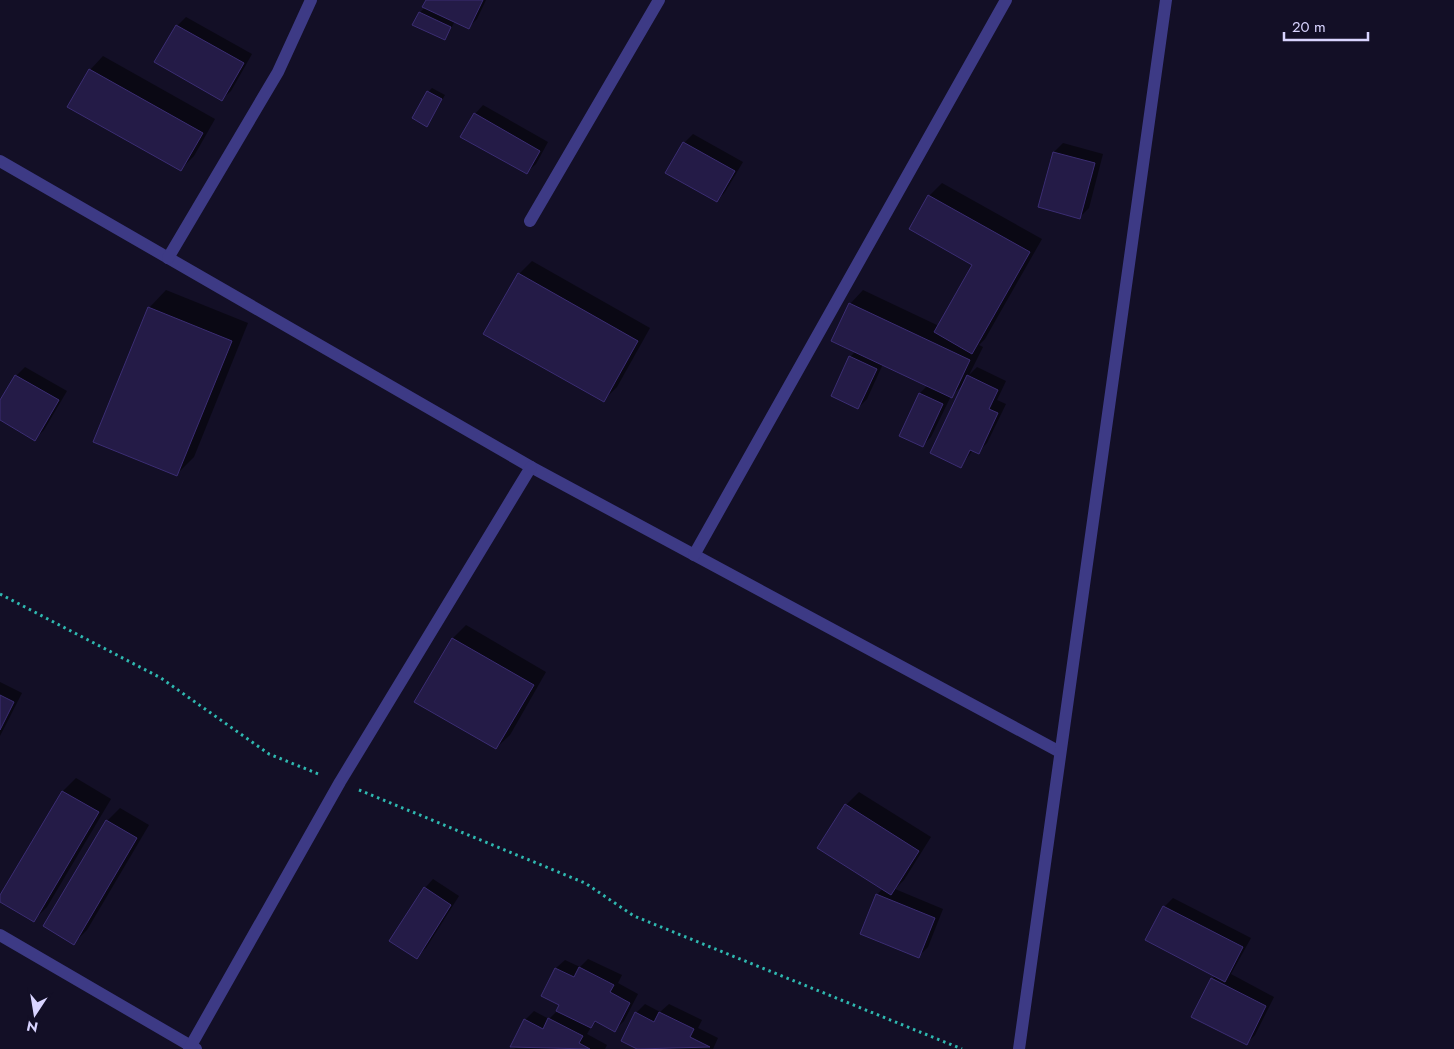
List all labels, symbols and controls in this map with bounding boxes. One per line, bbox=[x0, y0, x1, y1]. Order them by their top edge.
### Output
scale bar bbox=[1284, 10, 1368, 42]
text: 20 m bbox=[1292, 16, 1326, 38]
north arrow bbox=[10, 989, 60, 1039]
text: N bbox=[25, 1016, 40, 1038]

